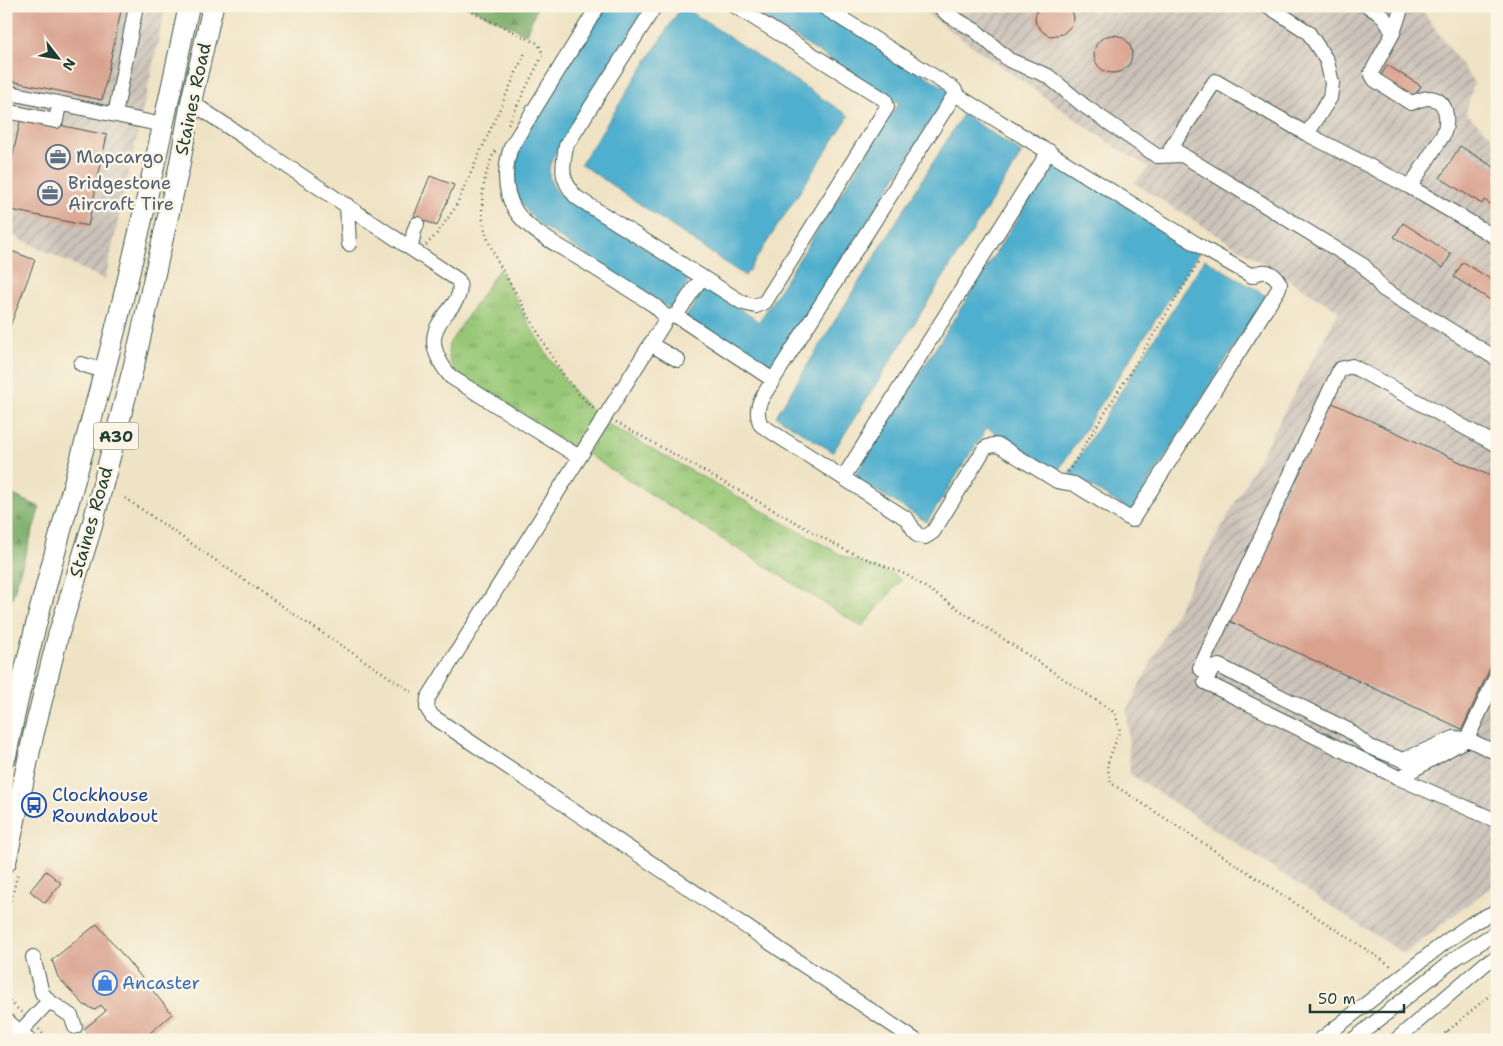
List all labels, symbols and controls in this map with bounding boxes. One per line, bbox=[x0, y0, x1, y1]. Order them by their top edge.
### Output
north arrow bbox=[32, 32, 82, 82]
street label: Staines Road bbox=[169, 41, 217, 157]
text: N bbox=[59, 55, 80, 74]
office icon: Mapcargo bbox=[45, 144, 71, 170]
place label: Mapcargo bbox=[76, 145, 164, 169]
place label: Bridgestone Aircraft Tire bbox=[68, 171, 174, 216]
office icon: Bridgestone Aircraft Tire bbox=[37, 180, 63, 206]
road number: A30 bbox=[94, 422, 138, 450]
street label: Staines Road bbox=[64, 464, 118, 580]
place label: Clockhouse Roundabout bbox=[52, 783, 159, 828]
bus stop icon: Clockhouse Roundabout bbox=[21, 792, 47, 818]
shop icon: Ancaster bbox=[92, 970, 118, 996]
place label: Ancaster bbox=[122, 971, 200, 995]
scale bar bbox=[1310, 981, 1404, 1013]
text: 50 m bbox=[1318, 989, 1356, 1009]

